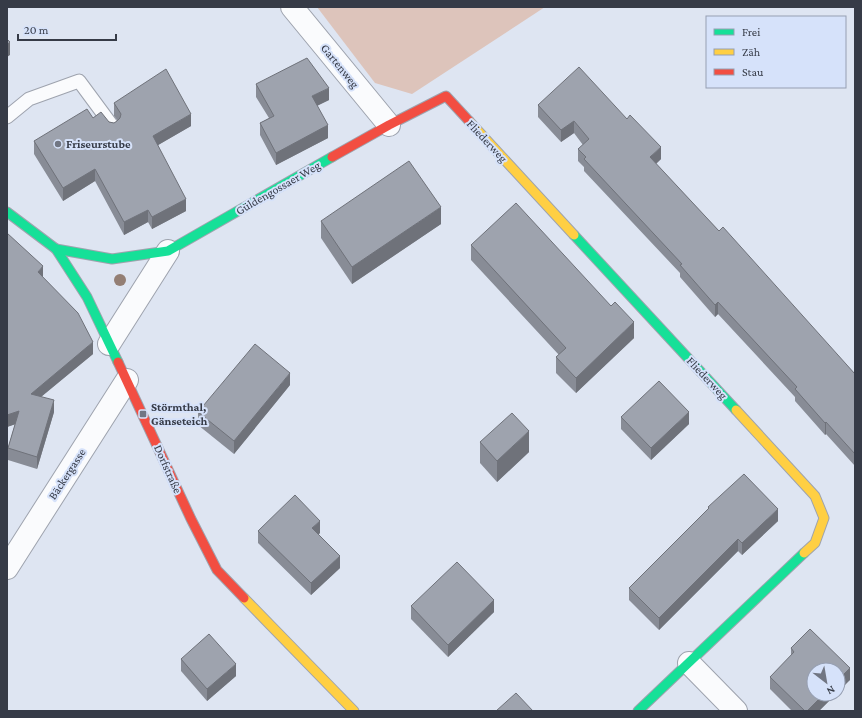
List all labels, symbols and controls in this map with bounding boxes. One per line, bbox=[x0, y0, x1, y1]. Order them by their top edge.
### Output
scale bar bbox=[18, 16, 116, 42]
legend bbox=[706, 16, 846, 88]
text: 20 m bbox=[24, 23, 49, 37]
text: Frei bbox=[742, 25, 760, 39]
street label: Gartenweg bbox=[318, 41, 362, 91]
text: Zäh bbox=[742, 45, 761, 59]
text: Stau bbox=[742, 65, 764, 79]
street label: Fliederweg bbox=[464, 117, 510, 165]
place label: Friseurstube bbox=[66, 137, 131, 151]
marker: Friseurstube bbox=[53, 139, 63, 149]
street label: Güldengossaer Weg bbox=[233, 158, 323, 218]
street label: Fliederweg bbox=[684, 354, 730, 402]
place label: Störmthal, Gänseteich bbox=[151, 400, 208, 428]
marker: Störmthal, Gänseteich bbox=[138, 409, 148, 419]
street label: Dorfstraße bbox=[151, 442, 185, 496]
street label: Bäckergasse bbox=[45, 446, 89, 502]
north arrow bbox=[806, 662, 846, 702]
text: N bbox=[824, 683, 837, 698]

